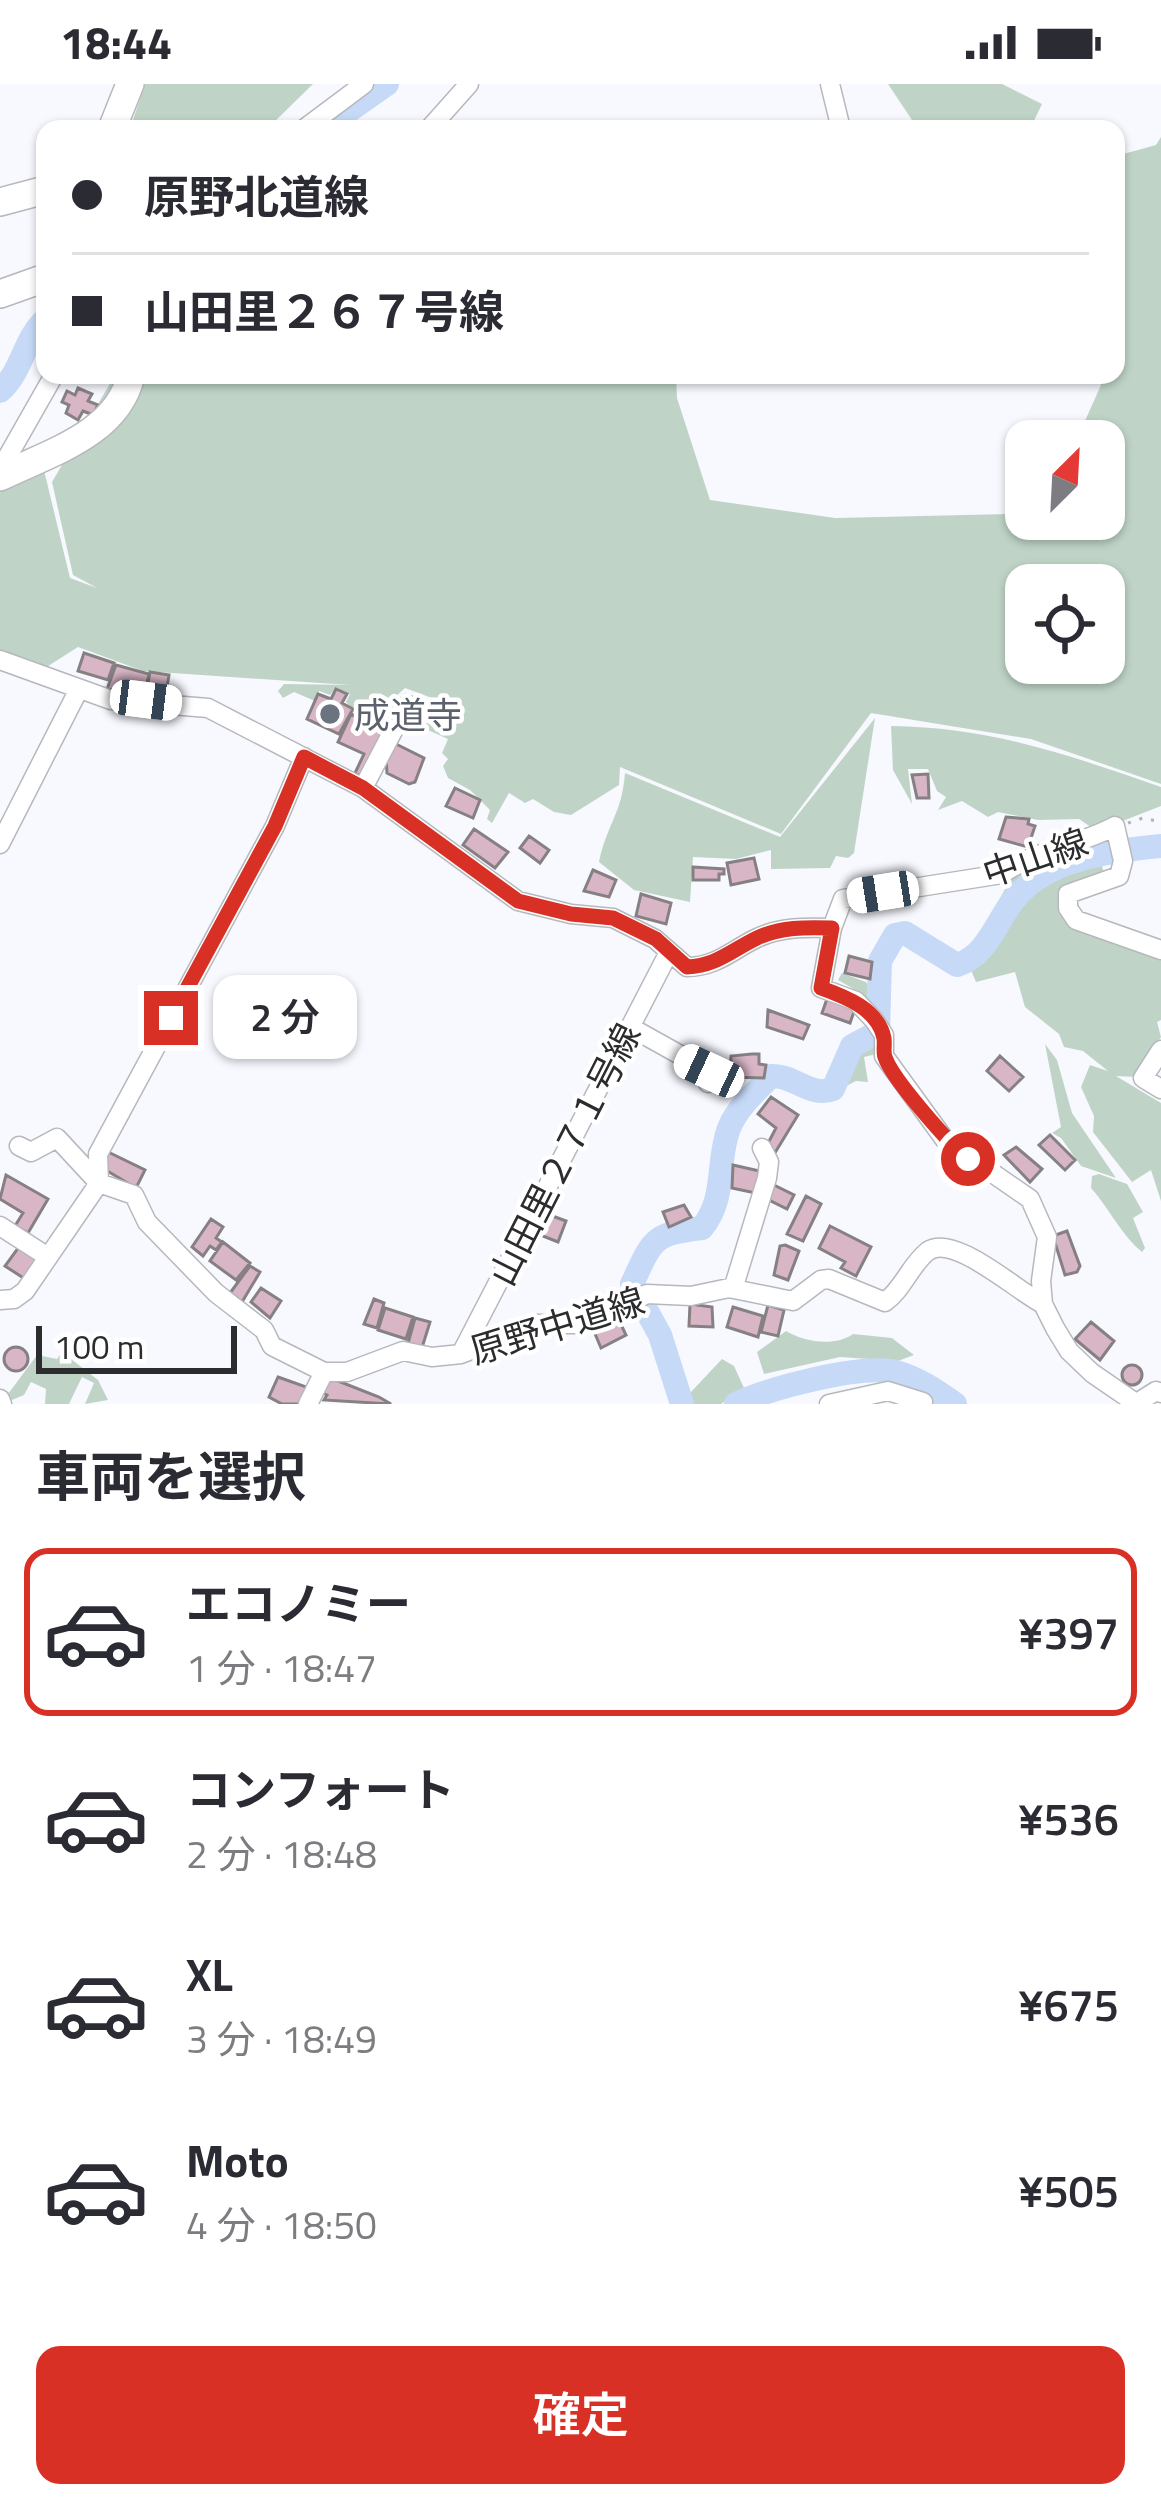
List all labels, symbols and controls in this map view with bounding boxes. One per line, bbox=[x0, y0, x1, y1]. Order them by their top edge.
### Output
text: 18:44 bbox=[60, 8, 172, 76]
text: 原野北道線 bbox=[144, 162, 369, 230]
text: 山田里２６７号線 bbox=[144, 277, 504, 345]
north arrow bbox=[1005, 420, 1125, 540]
map controls bbox=[1005, 420, 1125, 684]
button: locate bbox=[1005, 564, 1125, 684]
car bbox=[108, 678, 184, 722]
place label: 成道寺 bbox=[354, 687, 462, 742]
marker: 成道寺 bbox=[317, 701, 343, 727]
street label: 中山線 bbox=[975, 813, 1095, 901]
car bbox=[845, 869, 921, 915]
callout: 2 分 bbox=[213, 976, 357, 1060]
text: 2 分 bbox=[250, 987, 320, 1046]
route end bbox=[144, 991, 198, 1045]
street label: 山田里２７１号線 bbox=[474, 1013, 654, 1295]
car bbox=[669, 1039, 749, 1103]
route start bbox=[941, 1132, 995, 1186]
street label: 原野中道線 bbox=[463, 1272, 651, 1378]
scale bar bbox=[36, 1320, 237, 1373]
text: 100 m bbox=[54, 1322, 144, 1372]
text: 車両を選択 bbox=[36, 1435, 306, 1517]
text: エコノミー bbox=[186, 1569, 411, 1637]
icon: car bbox=[42, 1578, 150, 1686]
text: ¥397 bbox=[1018, 1598, 1119, 1666]
text: 1 分 · 18:47 bbox=[186, 1638, 377, 1697]
text: コンフォート bbox=[186, 1755, 455, 1823]
icon: car bbox=[42, 1764, 150, 1872]
text: ¥536 bbox=[1018, 1784, 1119, 1852]
text: 2 分 · 18:48 bbox=[186, 1824, 377, 1883]
text: XL bbox=[186, 1940, 233, 2008]
icon: car bbox=[42, 1950, 150, 2058]
text: ¥675 bbox=[1018, 1970, 1119, 2038]
text: 3 分 · 18:49 bbox=[186, 2009, 377, 2068]
text: Moto bbox=[186, 2126, 289, 2194]
icon: car bbox=[42, 2136, 150, 2244]
text: ¥505 bbox=[1018, 2156, 1119, 2224]
text: 4 分 · 18:50 bbox=[186, 2195, 377, 2254]
button: 確定 bbox=[36, 2346, 1125, 2484]

